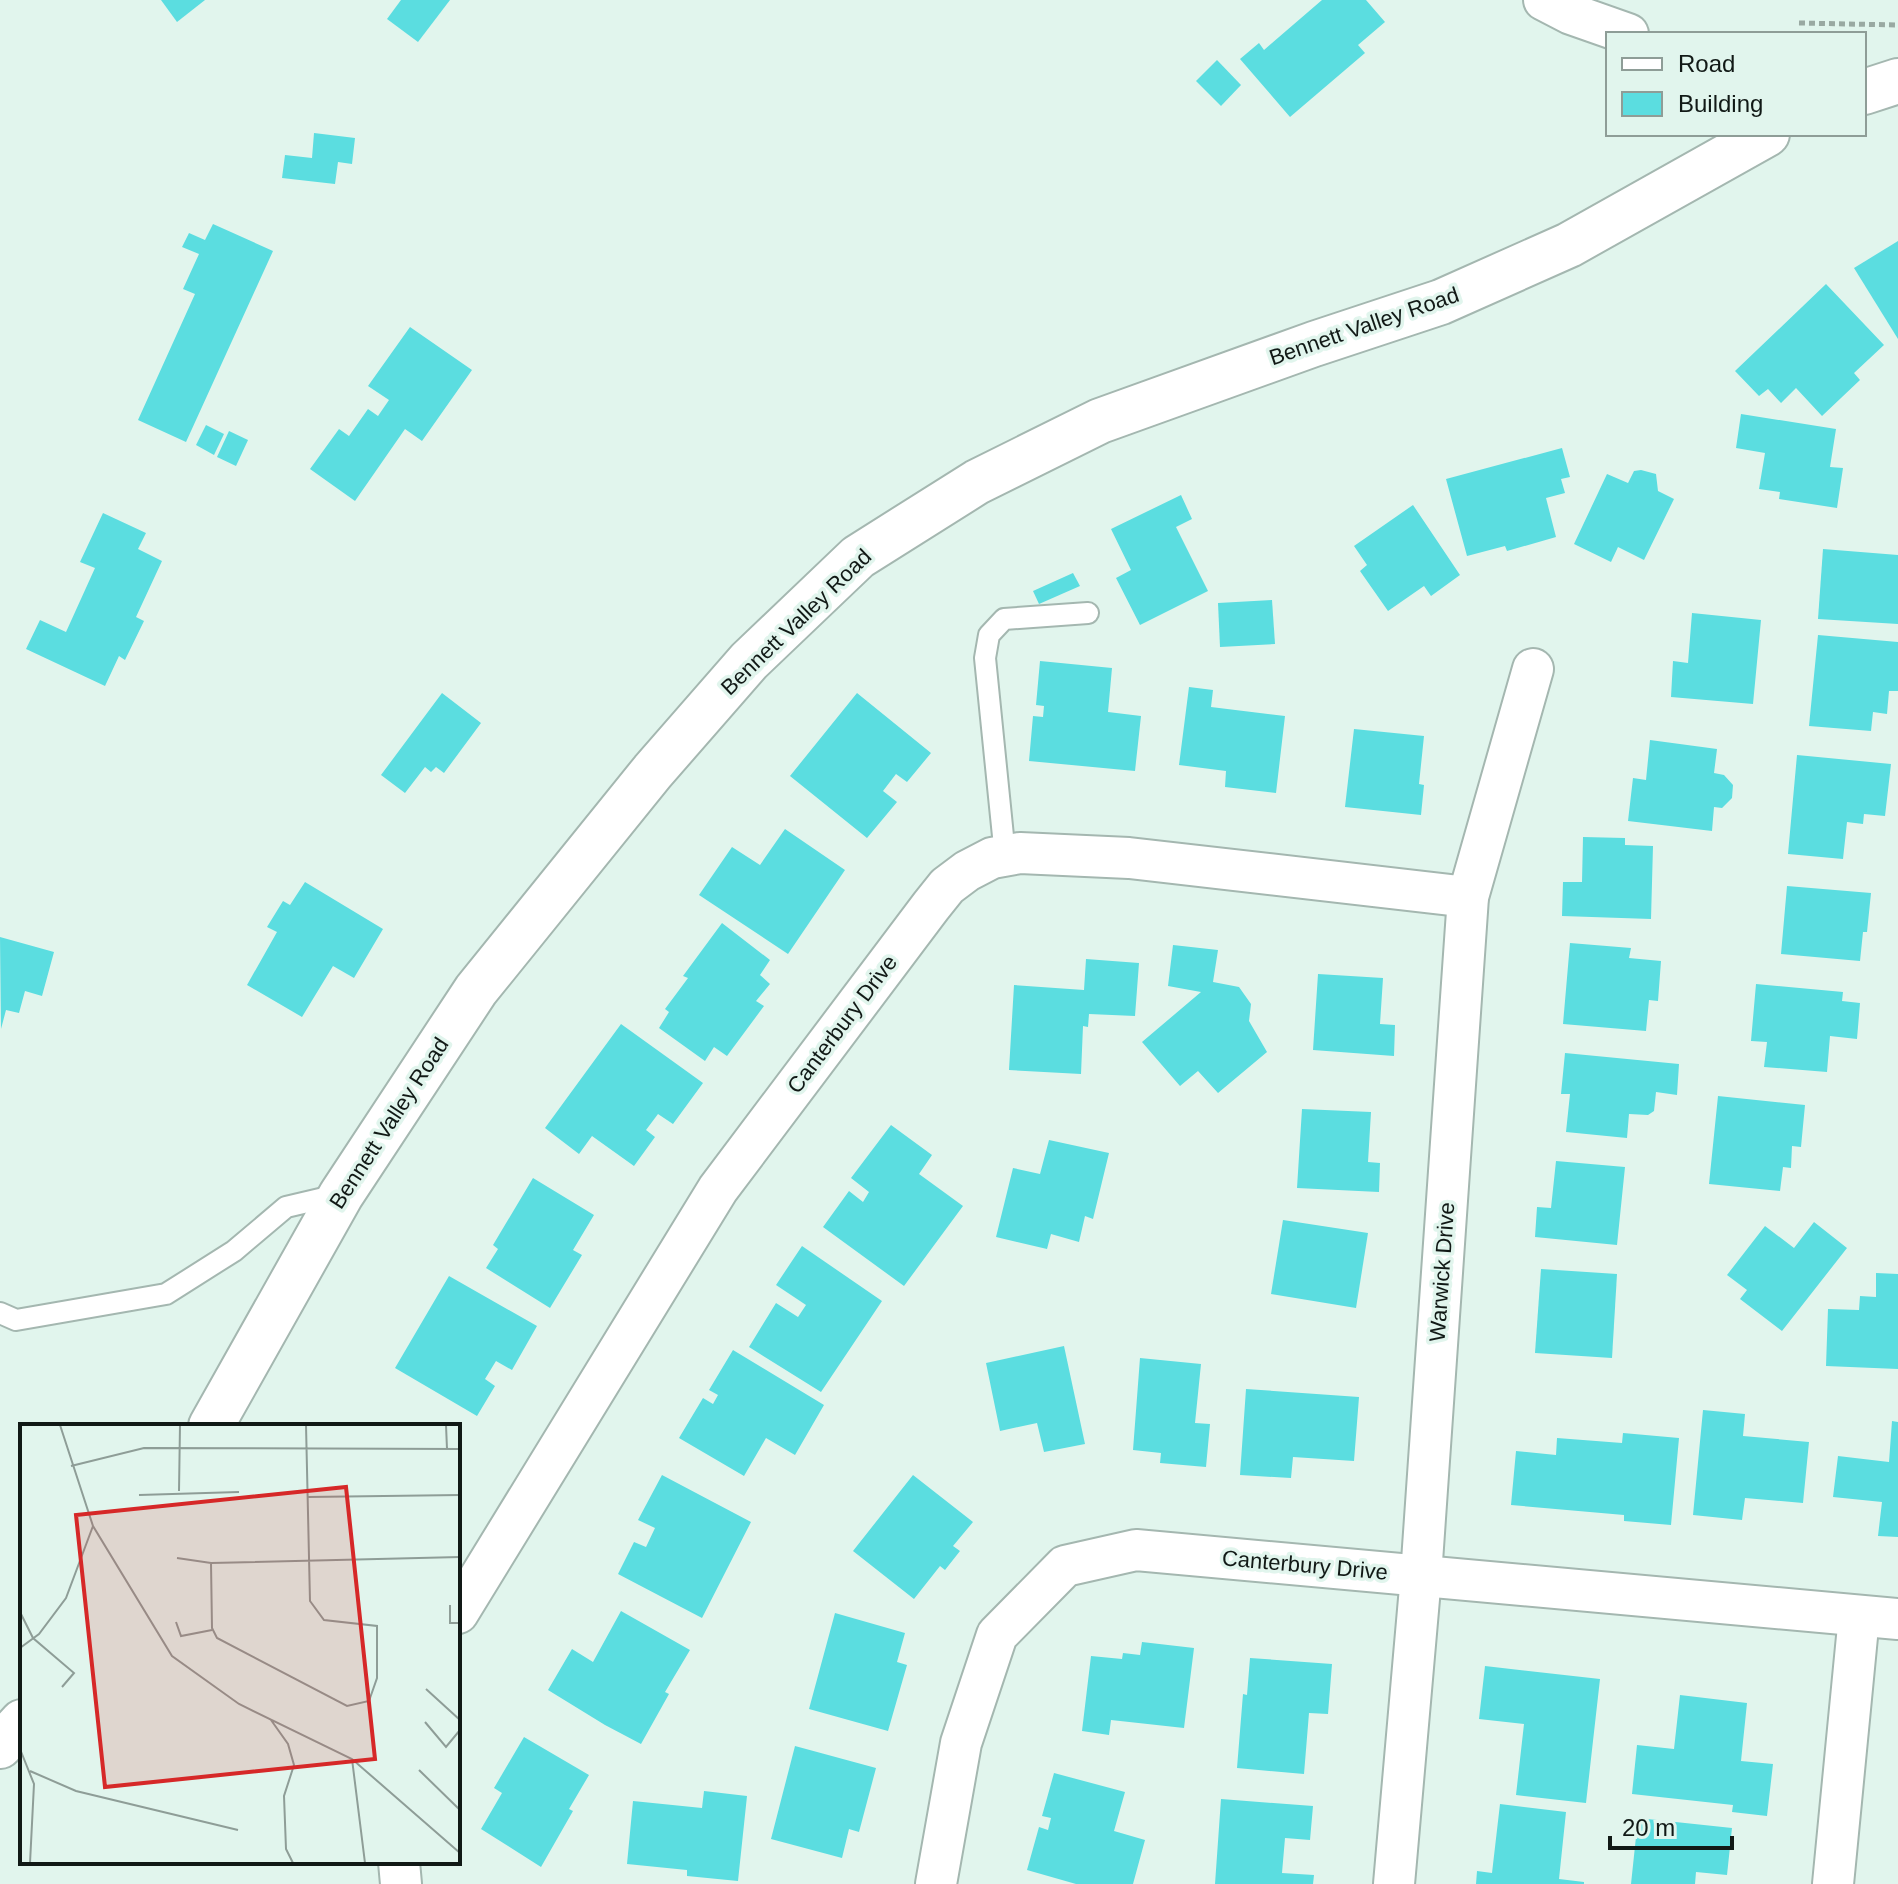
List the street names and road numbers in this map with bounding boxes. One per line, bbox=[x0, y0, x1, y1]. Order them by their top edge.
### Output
street label: Bennett Valley Road bbox=[1266, 282, 1462, 370]
street label: Bennett Valley Road bbox=[716, 544, 876, 700]
street label: Canterbury Drive bbox=[782, 950, 902, 1098]
street label: Bennett Valley Road bbox=[324, 1033, 454, 1213]
street label: Warwick Drive bbox=[1425, 1201, 1459, 1343]
street label: Canterbury Drive bbox=[1221, 1545, 1389, 1585]

